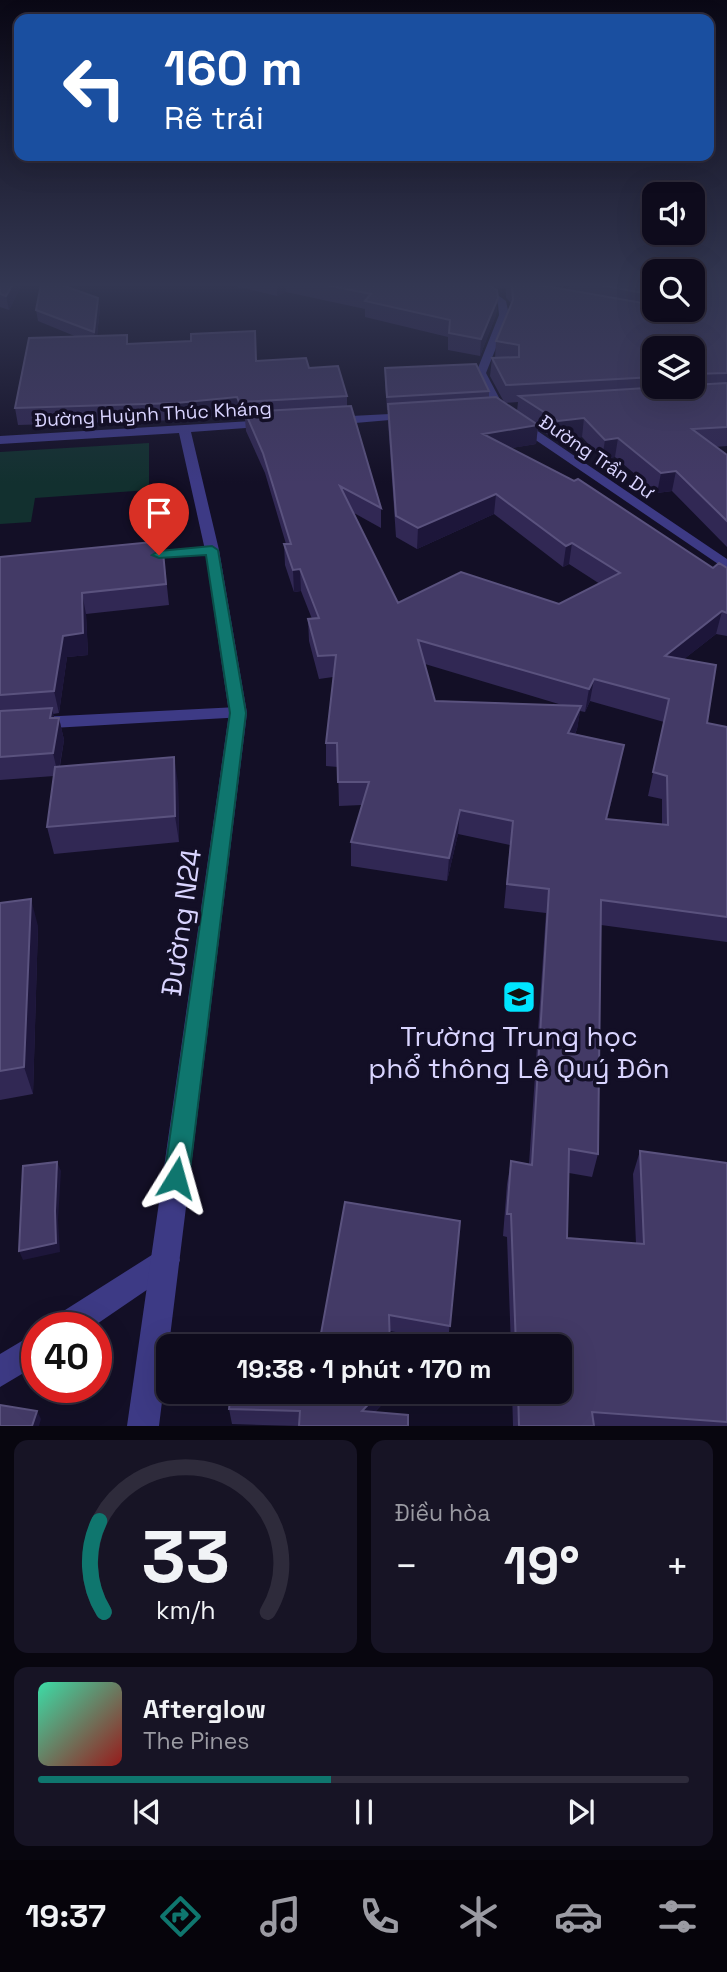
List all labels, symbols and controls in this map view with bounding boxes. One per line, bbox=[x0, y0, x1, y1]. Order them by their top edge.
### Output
text: 160 m bbox=[164, 37, 302, 99]
icon: left bbox=[49, 42, 140, 133]
text: Rẽ trái bbox=[164, 98, 264, 138]
map controls bbox=[642, 182, 705, 399]
button: sound bbox=[642, 182, 705, 245]
button: search bbox=[642, 259, 705, 322]
button: layers bbox=[642, 336, 705, 399]
street label: Đường Huỳnh Thúc Kháng bbox=[34, 395, 272, 433]
street label: Đường Trần Dư bbox=[534, 409, 660, 505]
pin bbox=[129, 483, 189, 555]
icon: arrive bbox=[140, 494, 178, 532]
street label: Đường N24 bbox=[153, 846, 209, 998]
school or university icon: Trường Trung học phổ thông Lê Quý Đôn bbox=[500, 978, 538, 1016]
place label: Trường Trung học phổ thông Lê Quý Đôn bbox=[368, 1018, 670, 1086]
position arrow bbox=[139, 1141, 213, 1215]
speed limit sign: 40 bbox=[21, 1312, 112, 1403]
text: 19:38 · 1 phút · 170 m bbox=[236, 1352, 492, 1386]
text: Điều hòa bbox=[395, 1498, 491, 1528]
text: 33 bbox=[141, 1511, 230, 1604]
text: 19° bbox=[504, 1533, 580, 1599]
text: − bbox=[395, 1542, 418, 1590]
text: + bbox=[665, 1542, 689, 1590]
text: km/h bbox=[155, 1594, 215, 1626]
text: Afterglow bbox=[143, 1692, 266, 1726]
text: The Pines bbox=[143, 1726, 249, 1756]
icon: previous bbox=[128, 1793, 166, 1831]
icon: pause bbox=[345, 1793, 383, 1831]
icon: next bbox=[562, 1793, 600, 1831]
icon: directions bbox=[156, 1892, 205, 1941]
icon: music bbox=[256, 1892, 305, 1941]
icon: phone bbox=[355, 1892, 404, 1941]
icon: climate bbox=[454, 1892, 503, 1941]
icon: car bbox=[554, 1892, 603, 1941]
icon: filters bbox=[653, 1892, 702, 1941]
text: 19:37 bbox=[25, 1896, 106, 1936]

